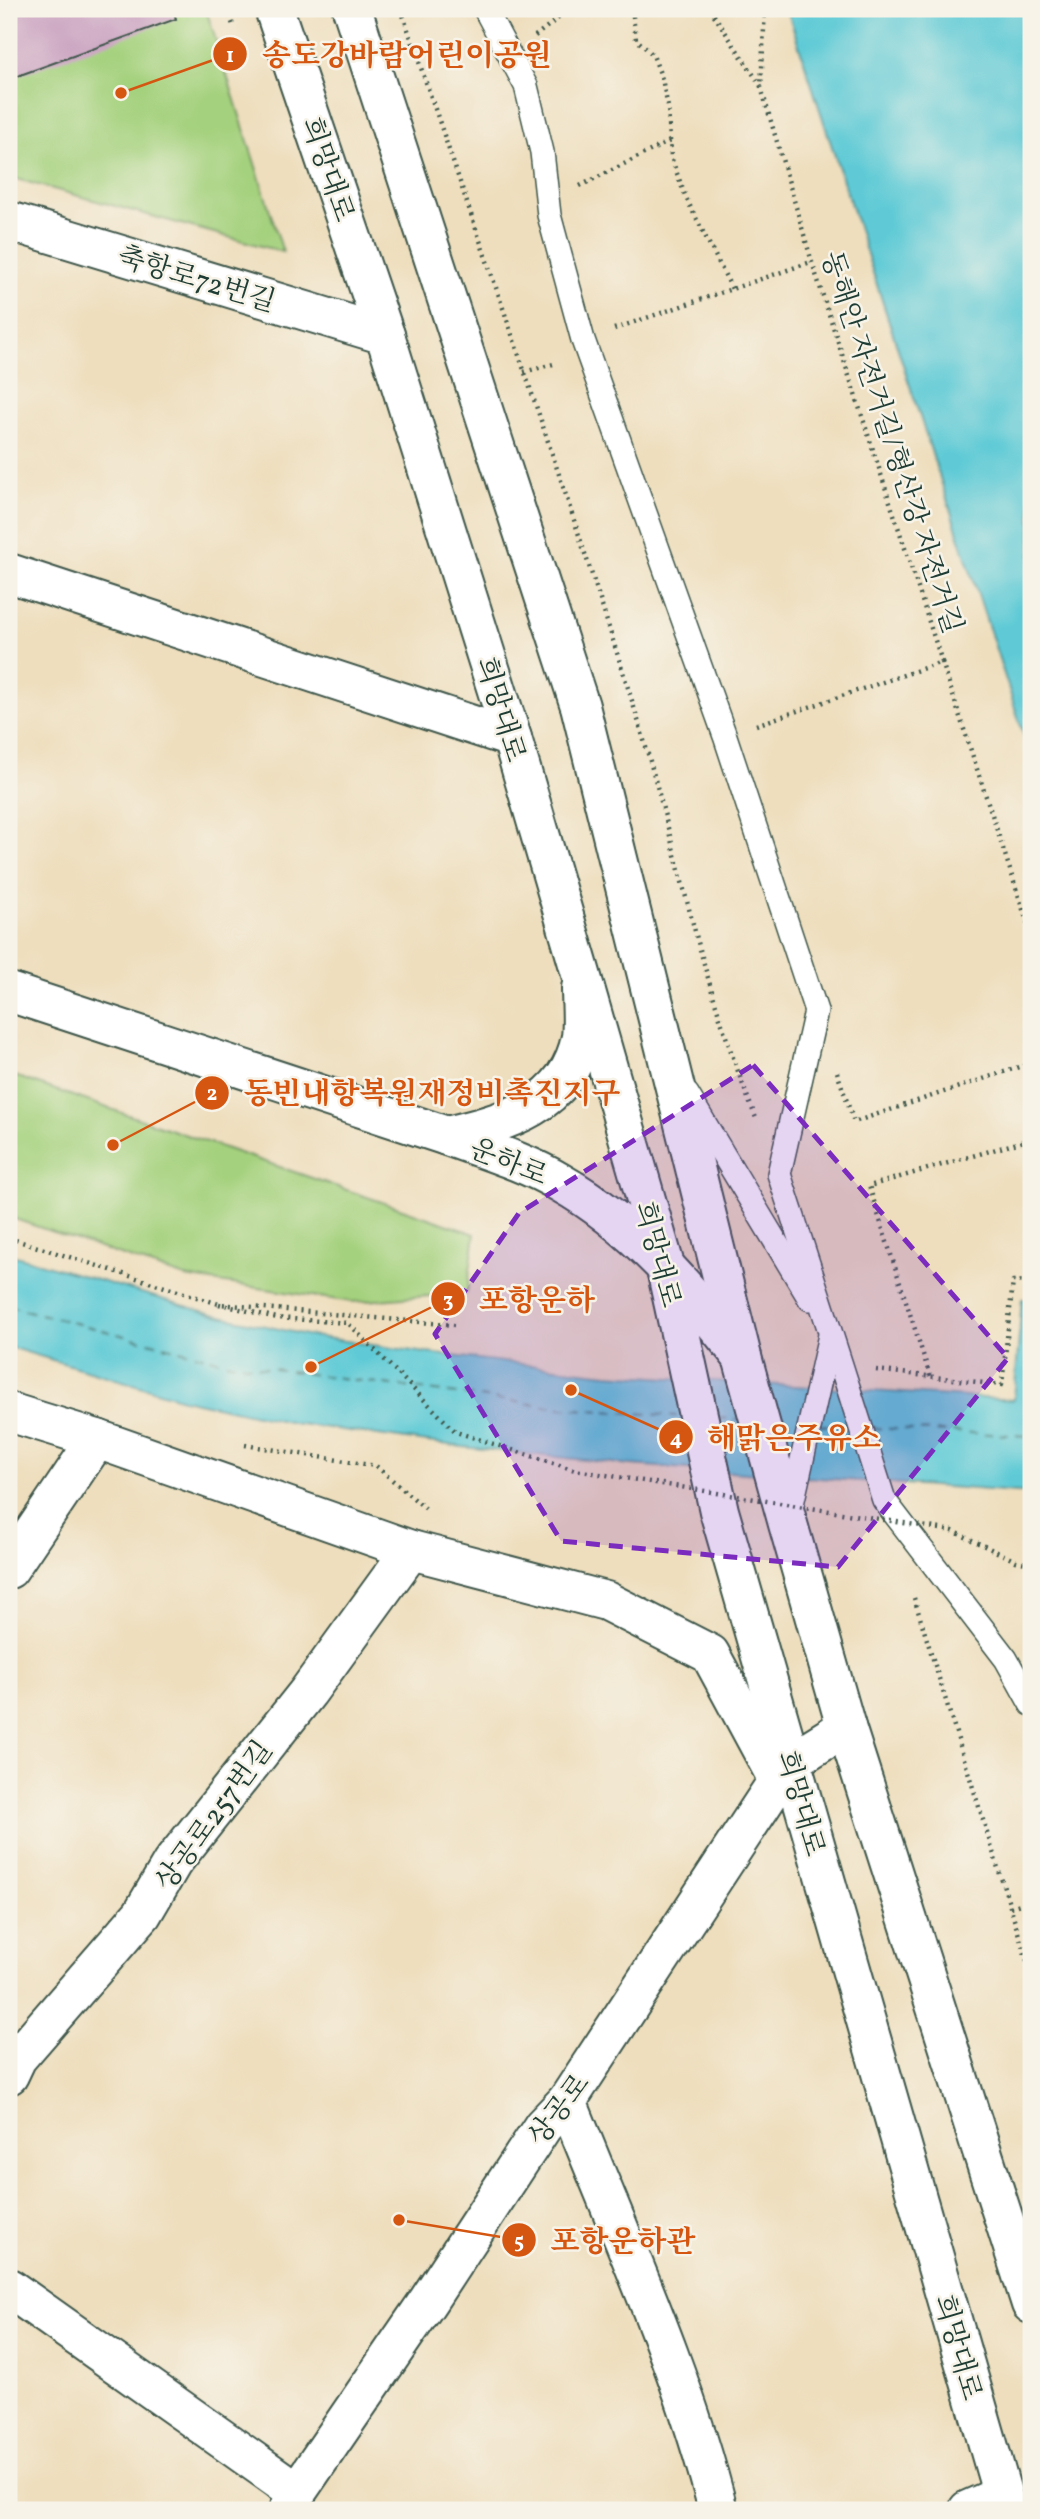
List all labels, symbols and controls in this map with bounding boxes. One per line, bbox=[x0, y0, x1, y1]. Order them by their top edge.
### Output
callout: 송도강바람어린이공원 bbox=[213, 29, 566, 80]
text: 송도강바람어린이공원 bbox=[262, 36, 552, 78]
text: 1 bbox=[226, 42, 234, 71]
street label: 희망대로 bbox=[291, 112, 363, 227]
street label: 축항로72번길 bbox=[112, 238, 280, 323]
street label: 동해안 자전거길/형산강 자전거길 bbox=[810, 246, 971, 639]
street label: 희망대로 bbox=[465, 652, 534, 767]
callout: 동빈내항복원재정비촉진지구 bbox=[195, 1067, 635, 1118]
text: 동빈내항복원재정비촉진지구 bbox=[244, 1074, 620, 1116]
text: 2 bbox=[207, 1080, 217, 1109]
street label: 운하로 bbox=[463, 1130, 553, 1197]
street label: 희망대로 bbox=[624, 1197, 689, 1312]
callout: 포항운하 bbox=[430, 1274, 609, 1325]
text: 포항운하 bbox=[479, 1281, 595, 1323]
text: 3 bbox=[443, 1287, 453, 1316]
callout: 해맑은주유소 bbox=[658, 1412, 895, 1463]
text: 해맑은주유소 bbox=[707, 1419, 881, 1461]
text: 4 bbox=[670, 1425, 683, 1454]
street label: 상공로257번길 bbox=[147, 1733, 283, 1900]
street label: 희망대로 bbox=[766, 1746, 833, 1861]
street label: 상공로 bbox=[520, 2066, 600, 2155]
callout: 포항운하관 bbox=[502, 2215, 710, 2266]
text: 포항운하관 bbox=[551, 2222, 695, 2264]
text: 5 bbox=[514, 2228, 524, 2257]
street label: 희망대로 bbox=[923, 2290, 990, 2405]

